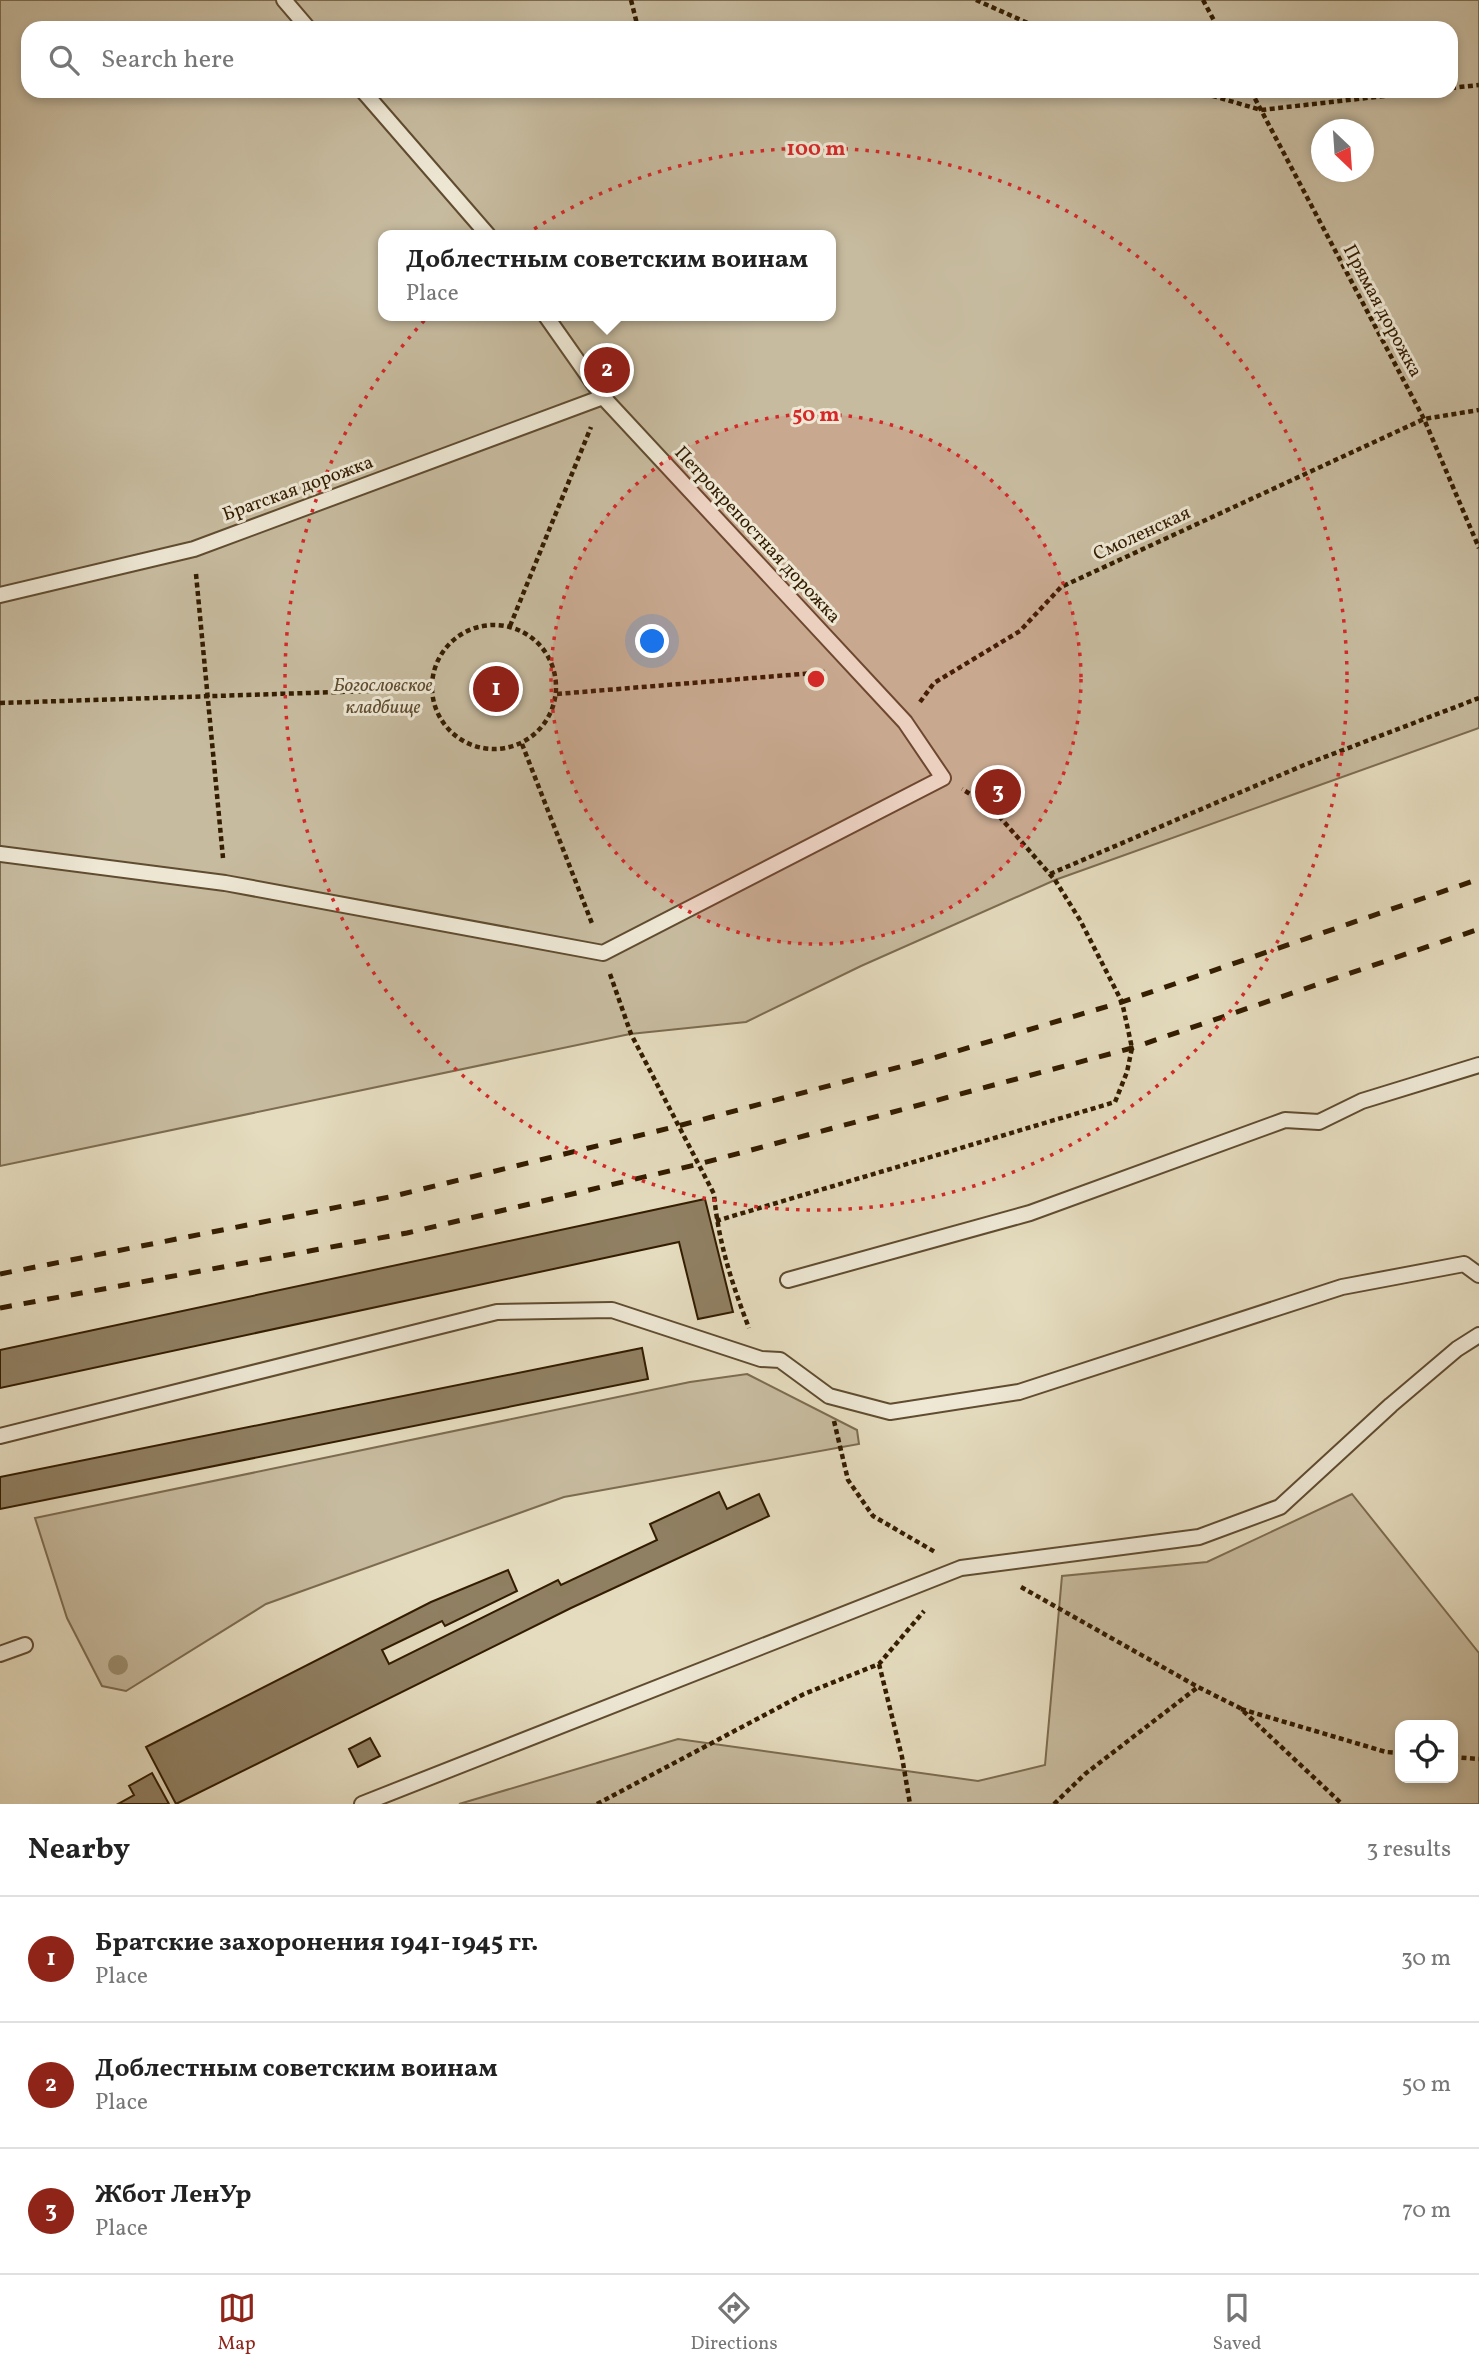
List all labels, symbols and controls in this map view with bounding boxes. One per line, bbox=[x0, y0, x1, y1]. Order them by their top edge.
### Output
search box bbox=[21, 21, 1458, 98]
icon: search bbox=[45, 41, 83, 79]
text: Search here bbox=[101, 42, 234, 78]
north arrow bbox=[1311, 119, 1374, 182]
text: 100 m bbox=[786, 135, 846, 164]
popup bbox=[378, 230, 836, 321]
street label: Прямая дорожка bbox=[1336, 240, 1428, 382]
text: Доблестным советским воинам bbox=[406, 242, 808, 278]
text: Place bbox=[406, 278, 459, 310]
pin: 2 bbox=[584, 344, 630, 396]
text: 50 m bbox=[792, 401, 840, 430]
street label: Петрокрепостная дорожка bbox=[668, 441, 846, 629]
street label: Братская дорожка bbox=[219, 450, 377, 528]
street label: Смоленская bbox=[1089, 500, 1195, 568]
your location bbox=[635, 624, 669, 658]
pin: 1 bbox=[473, 663, 519, 715]
centre of rings bbox=[804, 667, 828, 691]
park label: Богословское кладбище bbox=[334, 673, 433, 721]
pin: 3 bbox=[975, 766, 1021, 818]
map controls bbox=[1395, 1720, 1458, 1783]
button: locate bbox=[1395, 1720, 1458, 1783]
text: Nearby bbox=[28, 1829, 130, 1871]
text: 3 results bbox=[1366, 1834, 1451, 1866]
text: Братские захоронения 1941-1945 гг. bbox=[95, 1925, 539, 1961]
text: 1 bbox=[46, 1943, 56, 1975]
text: 30 m bbox=[1401, 1943, 1451, 1975]
text: Place bbox=[95, 1961, 148, 1993]
text: Доблестным советским воинам bbox=[95, 2051, 498, 2087]
text: 2 bbox=[45, 2069, 57, 2101]
text: 50 m bbox=[1402, 2069, 1451, 2101]
text: Place bbox=[95, 2087, 148, 2119]
text: Жбот ЛенУр bbox=[95, 2177, 252, 2213]
text: 3 bbox=[45, 2195, 57, 2227]
text: 70 m bbox=[1402, 2195, 1451, 2227]
text: Place bbox=[95, 2213, 148, 2245]
tab: Map bbox=[217, 2289, 256, 2357]
tab: Directions bbox=[691, 2289, 778, 2357]
tab: Saved bbox=[1213, 2289, 1261, 2357]

